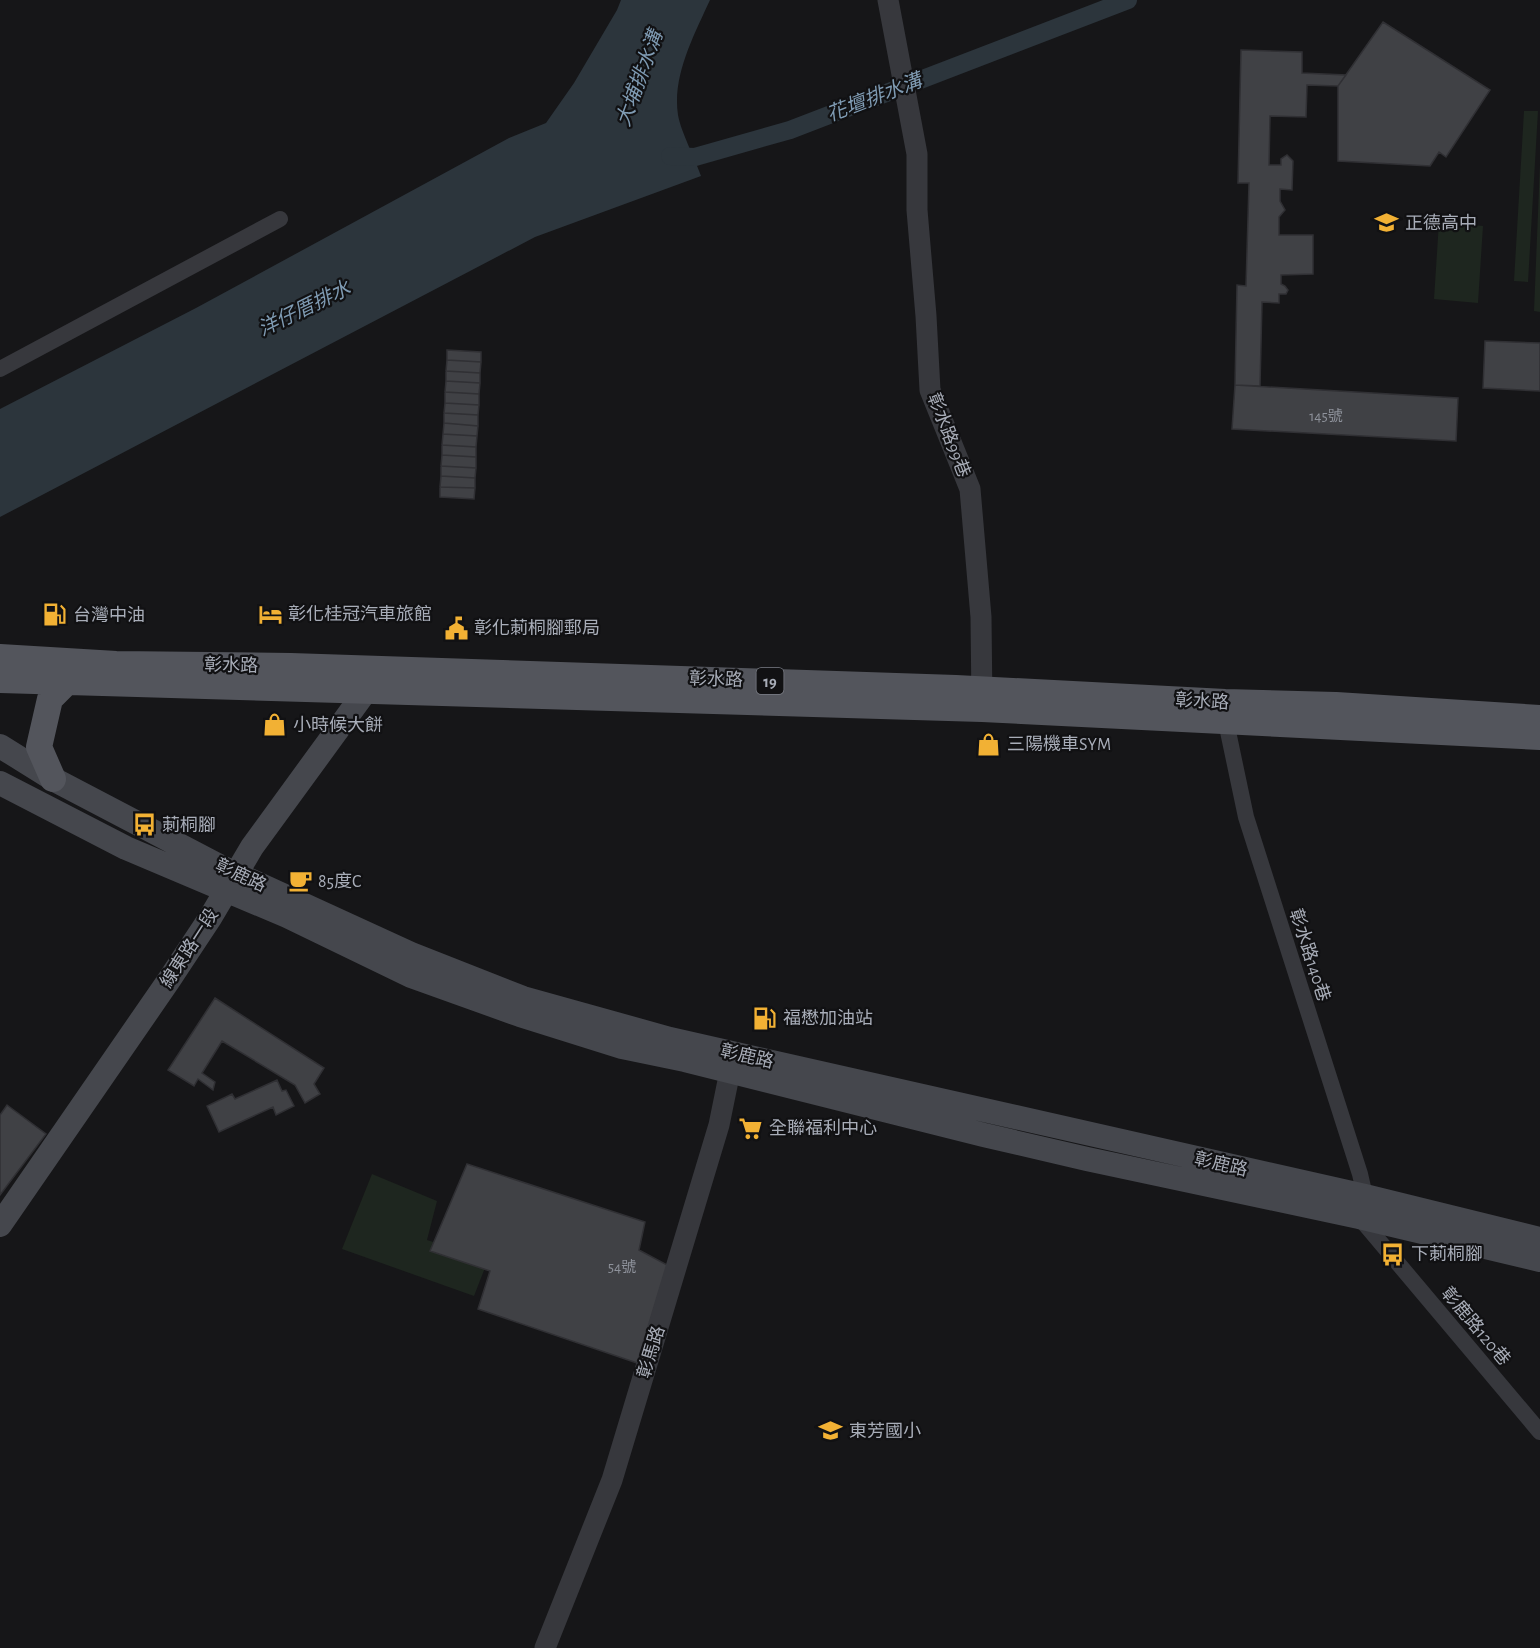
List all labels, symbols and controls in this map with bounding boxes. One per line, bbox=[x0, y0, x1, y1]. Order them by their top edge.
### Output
water label: 大埔排水溝 bbox=[613, 25, 667, 129]
water label: 花壇排水溝 bbox=[823, 68, 927, 125]
school or university icon: 正德高中 bbox=[1374, 210, 1400, 236]
place label: 正德高中 bbox=[1405, 213, 1477, 233]
water label: 洋仔厝排水 bbox=[255, 277, 355, 340]
street label: 彰水路99巷 bbox=[924, 390, 974, 480]
house number: 145號 bbox=[1309, 408, 1343, 424]
hotel icon: 彰化桂冠汽車旅館 bbox=[257, 601, 283, 627]
fuel station icon: 台灣中油 bbox=[42, 602, 68, 628]
place label: 彰化桂冠汽車旅館 bbox=[288, 604, 432, 624]
place label: 台灣中油 bbox=[73, 605, 145, 625]
public building icon: 彰化莿桐腳郵局 bbox=[443, 615, 469, 641]
place label: 彰化莿桐腳郵局 bbox=[474, 618, 600, 638]
street label: 彰水路 bbox=[204, 655, 258, 675]
street label: 彰水路 bbox=[689, 668, 743, 690]
road number: 19 bbox=[756, 668, 784, 694]
street label: 彰水路 bbox=[1175, 690, 1229, 712]
shop icon: 小時候大餅 bbox=[262, 712, 288, 738]
place label: 小時候大餅 bbox=[293, 715, 383, 735]
shop icon: 三陽機車SYM bbox=[976, 731, 1002, 757]
place label: 三陽機車SYM bbox=[1007, 734, 1111, 754]
bus stop icon: 莿桐腳 bbox=[131, 812, 157, 838]
place label: 莿桐腳 bbox=[162, 815, 216, 835]
street label: 彰鹿路 bbox=[212, 855, 270, 895]
cafe icon: 85度C bbox=[287, 868, 313, 894]
place label: 85度C bbox=[318, 871, 361, 891]
street label: 線東路一段 bbox=[156, 905, 222, 991]
street label: 彰水路140巷 bbox=[1286, 906, 1334, 1004]
fuel station icon: 福懋加油站 bbox=[752, 1005, 778, 1031]
place label: 福懋加油站 bbox=[783, 1008, 873, 1028]
street label: 彰鹿路 bbox=[718, 1040, 776, 1072]
supermarket icon: 全聯福利中心 bbox=[738, 1115, 764, 1141]
place label: 全聯福利中心 bbox=[769, 1118, 877, 1138]
street label: 彰鹿路 bbox=[1192, 1148, 1250, 1180]
bus stop icon: 下莿桐腳 bbox=[1380, 1241, 1406, 1267]
place label: 下莿桐腳 bbox=[1411, 1244, 1483, 1264]
house number: 54號 bbox=[608, 1259, 636, 1275]
street label: 彰鹿路120巷 bbox=[1438, 1283, 1514, 1369]
street label: 彰馬路 bbox=[634, 1323, 668, 1381]
school or university icon: 東芳國小 bbox=[818, 1418, 844, 1444]
place label: 東芳國小 bbox=[849, 1421, 921, 1441]

